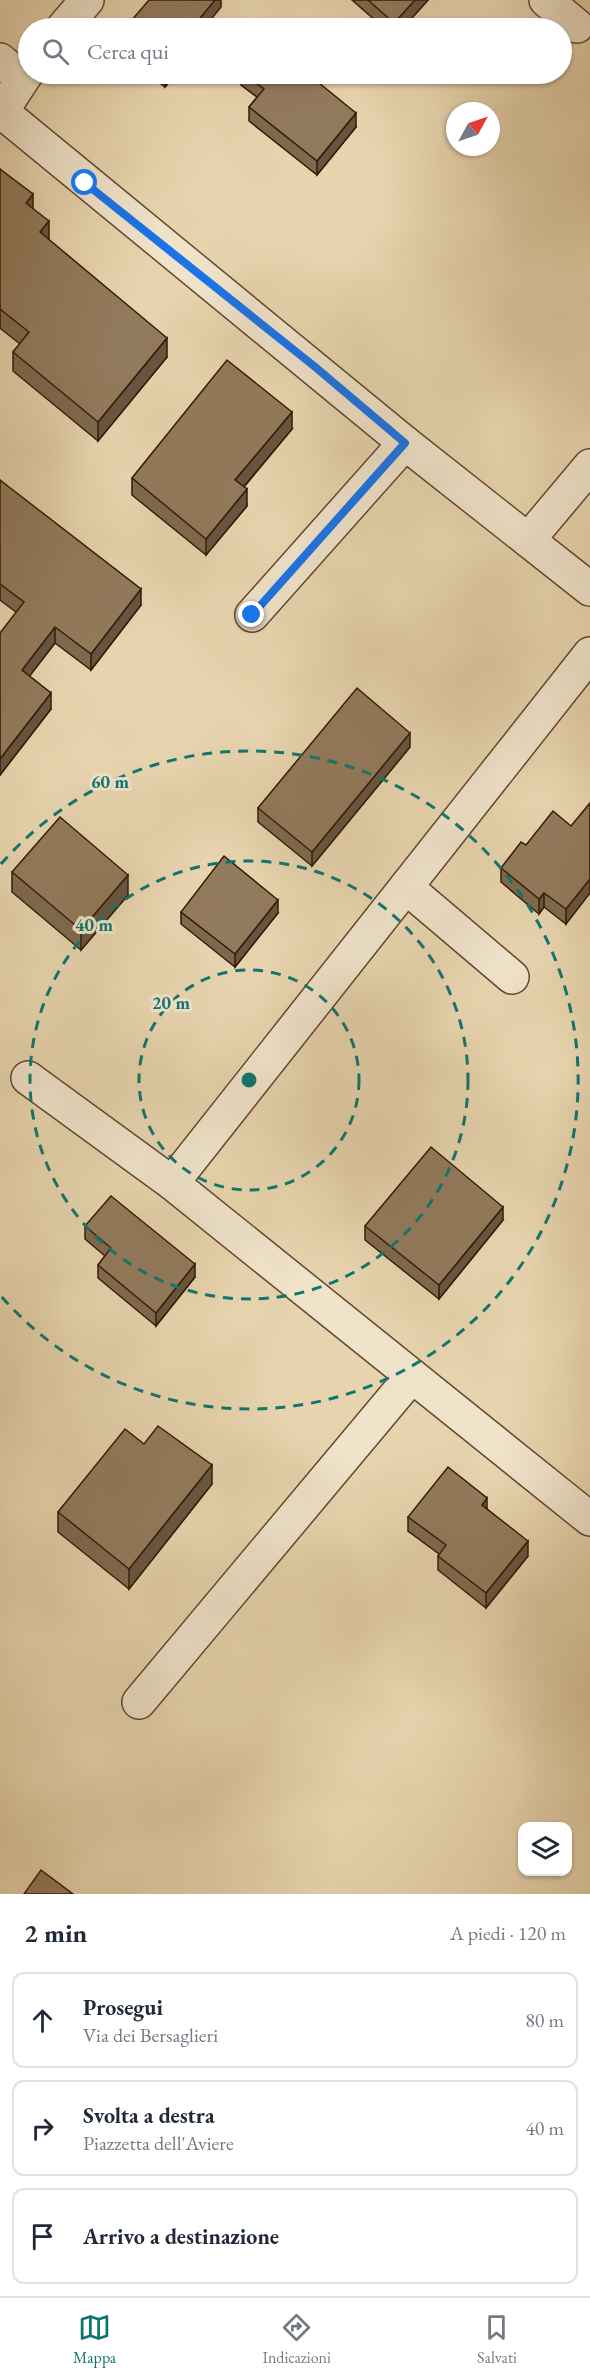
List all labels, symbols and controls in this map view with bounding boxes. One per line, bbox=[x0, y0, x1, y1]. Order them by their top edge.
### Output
search box bbox=[18, 18, 572, 84]
icon: search bbox=[39, 35, 72, 68]
text: Cerca qui bbox=[87, 37, 169, 66]
north arrow bbox=[446, 102, 500, 156]
route start bbox=[71, 169, 97, 195]
route end bbox=[238, 601, 264, 627]
text: 60 m bbox=[91, 770, 129, 793]
text: 40 m bbox=[75, 913, 113, 936]
text: 20 m bbox=[152, 991, 190, 1014]
centre of rings bbox=[239, 1070, 259, 1090]
map controls bbox=[518, 1822, 572, 1876]
button: layers bbox=[518, 1822, 572, 1876]
text: 2 min bbox=[24, 1916, 87, 1950]
text: A piedi · 120 m bbox=[450, 1920, 566, 1946]
text: Prosegui bbox=[83, 1993, 163, 2022]
icon: ahead bbox=[26, 2004, 59, 2037]
text: 80 m bbox=[525, 2007, 564, 2033]
text: Via dei Bersaglieri bbox=[83, 2022, 218, 2048]
text: Svolta a destra bbox=[83, 2101, 215, 2130]
icon: right bbox=[26, 2112, 59, 2145]
text: 40 m bbox=[525, 2115, 564, 2141]
text: Piazzetta dell'Aviere bbox=[83, 2130, 234, 2156]
icon: arrive bbox=[26, 2220, 59, 2253]
text: Arrivo a destinazione bbox=[83, 2222, 279, 2251]
tab: Mappa bbox=[73, 2311, 116, 2368]
tab: Indicazioni bbox=[262, 2311, 331, 2368]
tab: Salvati bbox=[477, 2311, 517, 2368]

